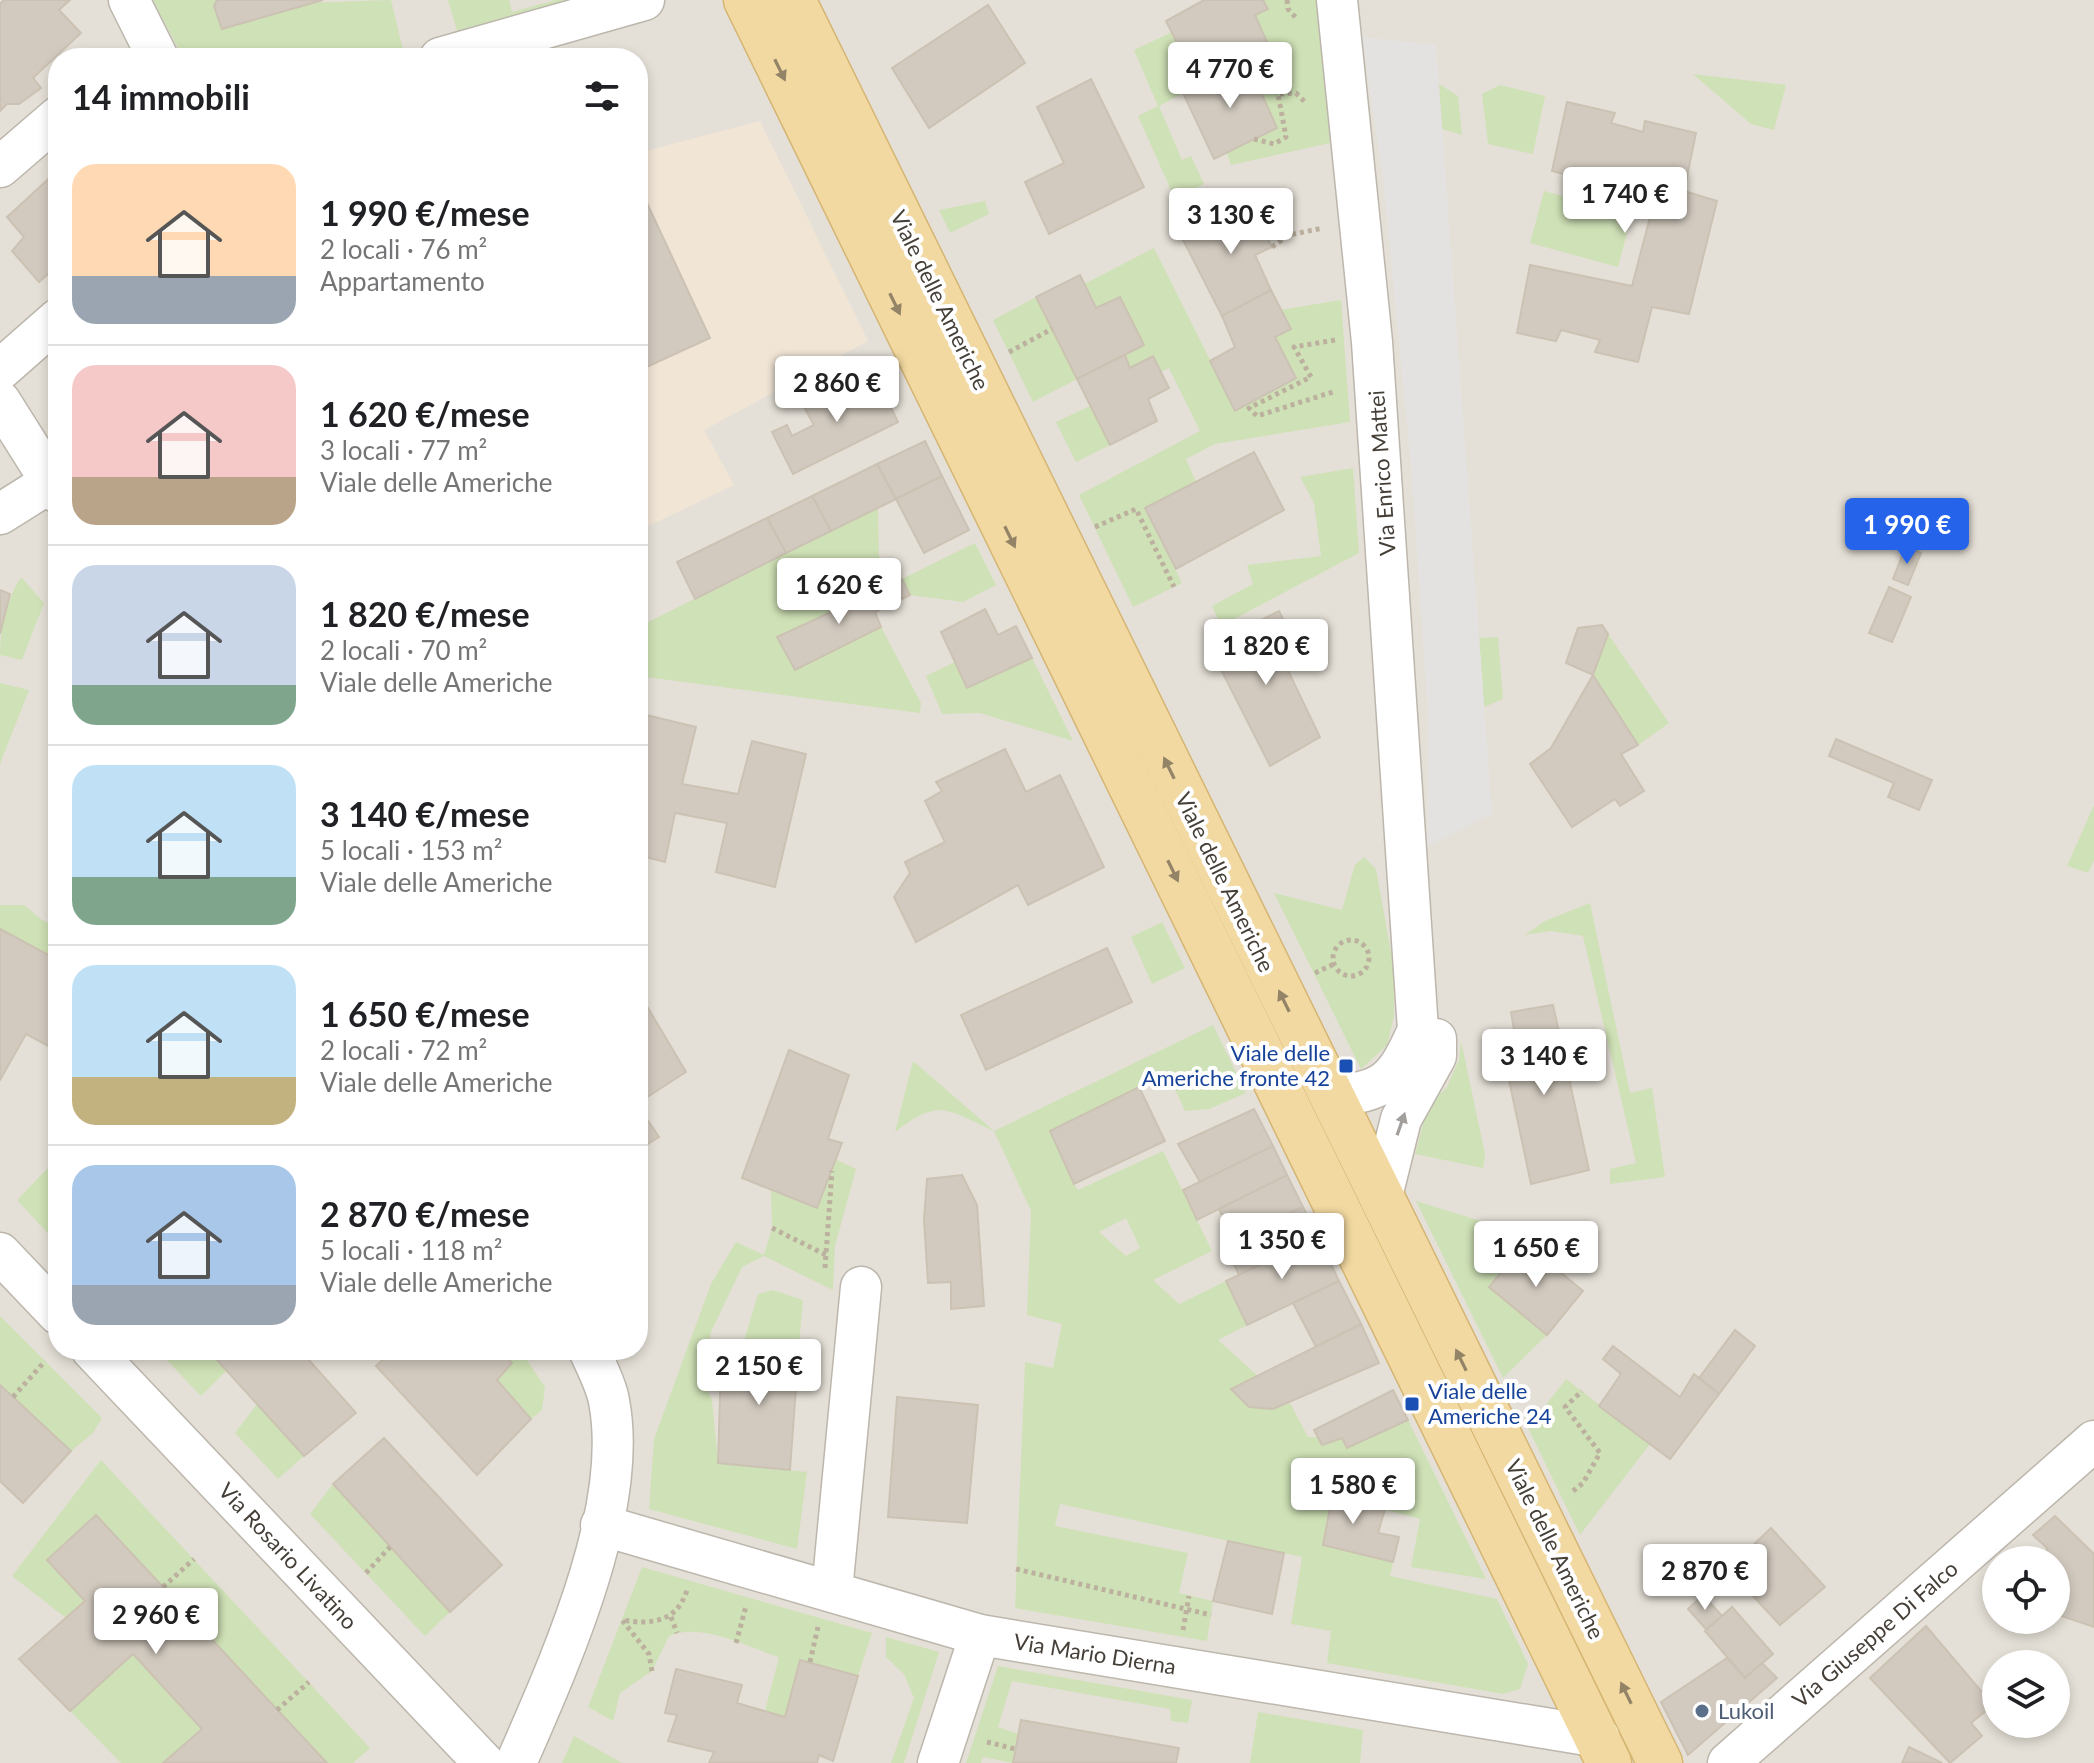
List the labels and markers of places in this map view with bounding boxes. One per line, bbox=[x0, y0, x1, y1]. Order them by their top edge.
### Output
pin: 4 770 € bbox=[1156, 42, 1304, 110]
pin: 1 740 € bbox=[1551, 167, 1699, 235]
pin: 3 130 € bbox=[1157, 188, 1305, 256]
pin: 2 860 € bbox=[763, 356, 911, 424]
pin: 1 990 € bbox=[1833, 498, 1981, 566]
pin: 1 620 € bbox=[765, 558, 913, 626]
pin: 1 820 € bbox=[1192, 619, 1340, 687]
pin: 3 140 € bbox=[1470, 1029, 1618, 1097]
place label: Viale delle Americhe fronte 42 bbox=[1142, 1039, 1330, 1091]
marker: Viale delle Americhe fronte 42 bbox=[1337, 1057, 1355, 1075]
pin: 1 350 € bbox=[1208, 1213, 1356, 1281]
pin: 1 650 € bbox=[1462, 1221, 1610, 1289]
pin: 2 150 € bbox=[685, 1339, 833, 1407]
place label: Viale delle Americhe 24 bbox=[1428, 1377, 1552, 1429]
marker: Viale delle Americhe 24 bbox=[1403, 1395, 1421, 1413]
pin: 1 580 € bbox=[1279, 1458, 1427, 1526]
pin: 2 870 € bbox=[1631, 1544, 1779, 1612]
pin: 2 960 € bbox=[82, 1588, 230, 1656]
place label: Lukoil bbox=[1718, 1697, 1774, 1724]
marker: Lukoil bbox=[1693, 1702, 1711, 1720]

